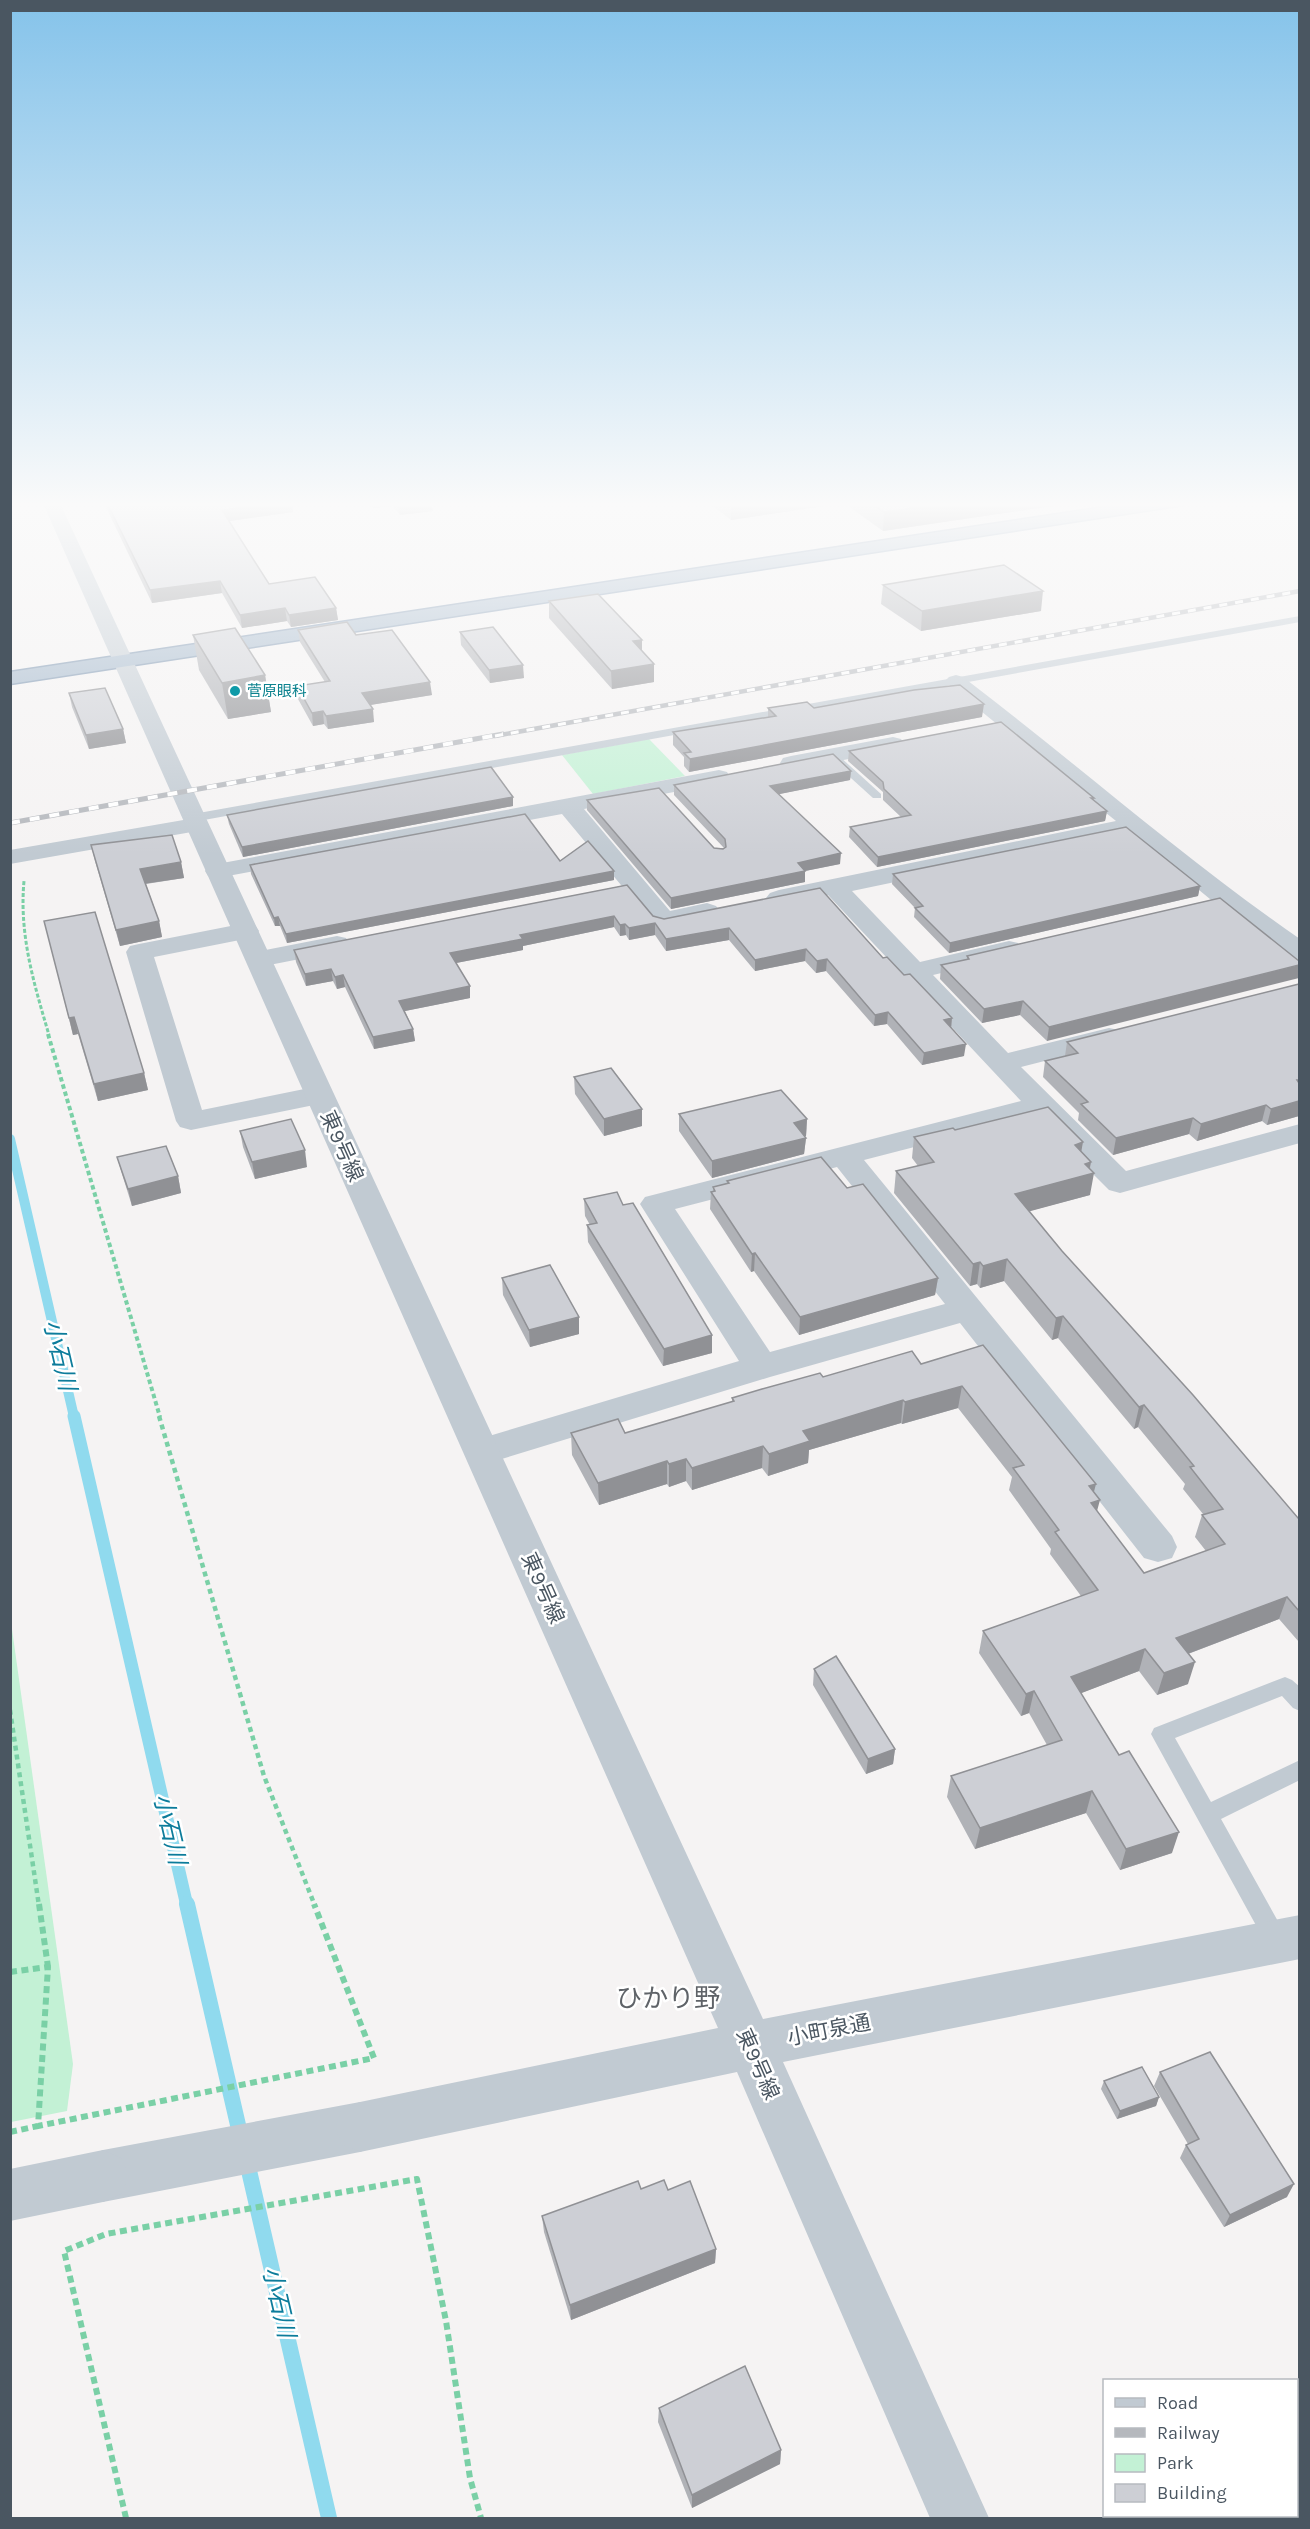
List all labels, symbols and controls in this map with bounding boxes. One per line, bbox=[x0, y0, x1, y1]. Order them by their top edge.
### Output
place label: 菅原眼科 bbox=[247, 682, 307, 700]
marker: 菅原眼科 bbox=[228, 684, 242, 698]
street label: 東9号線 bbox=[316, 1107, 368, 1185]
water label: 小石川 bbox=[38, 1317, 82, 1396]
street label: 東9号線 bbox=[517, 1549, 569, 1627]
water label: 小石川 bbox=[148, 1791, 192, 1870]
district label: ひかり野 bbox=[616, 1983, 720, 2014]
street label: 小町泉通 bbox=[785, 2010, 873, 2050]
street label: 東9号線 bbox=[732, 2025, 784, 2103]
water label: 小石川 bbox=[257, 2264, 301, 2343]
legend bbox=[1103, 2379, 1298, 2517]
text: Road bbox=[1157, 2392, 1198, 2414]
text: Railway bbox=[1157, 2422, 1220, 2444]
text: Park bbox=[1157, 2452, 1194, 2474]
text: Building bbox=[1157, 2482, 1227, 2504]

